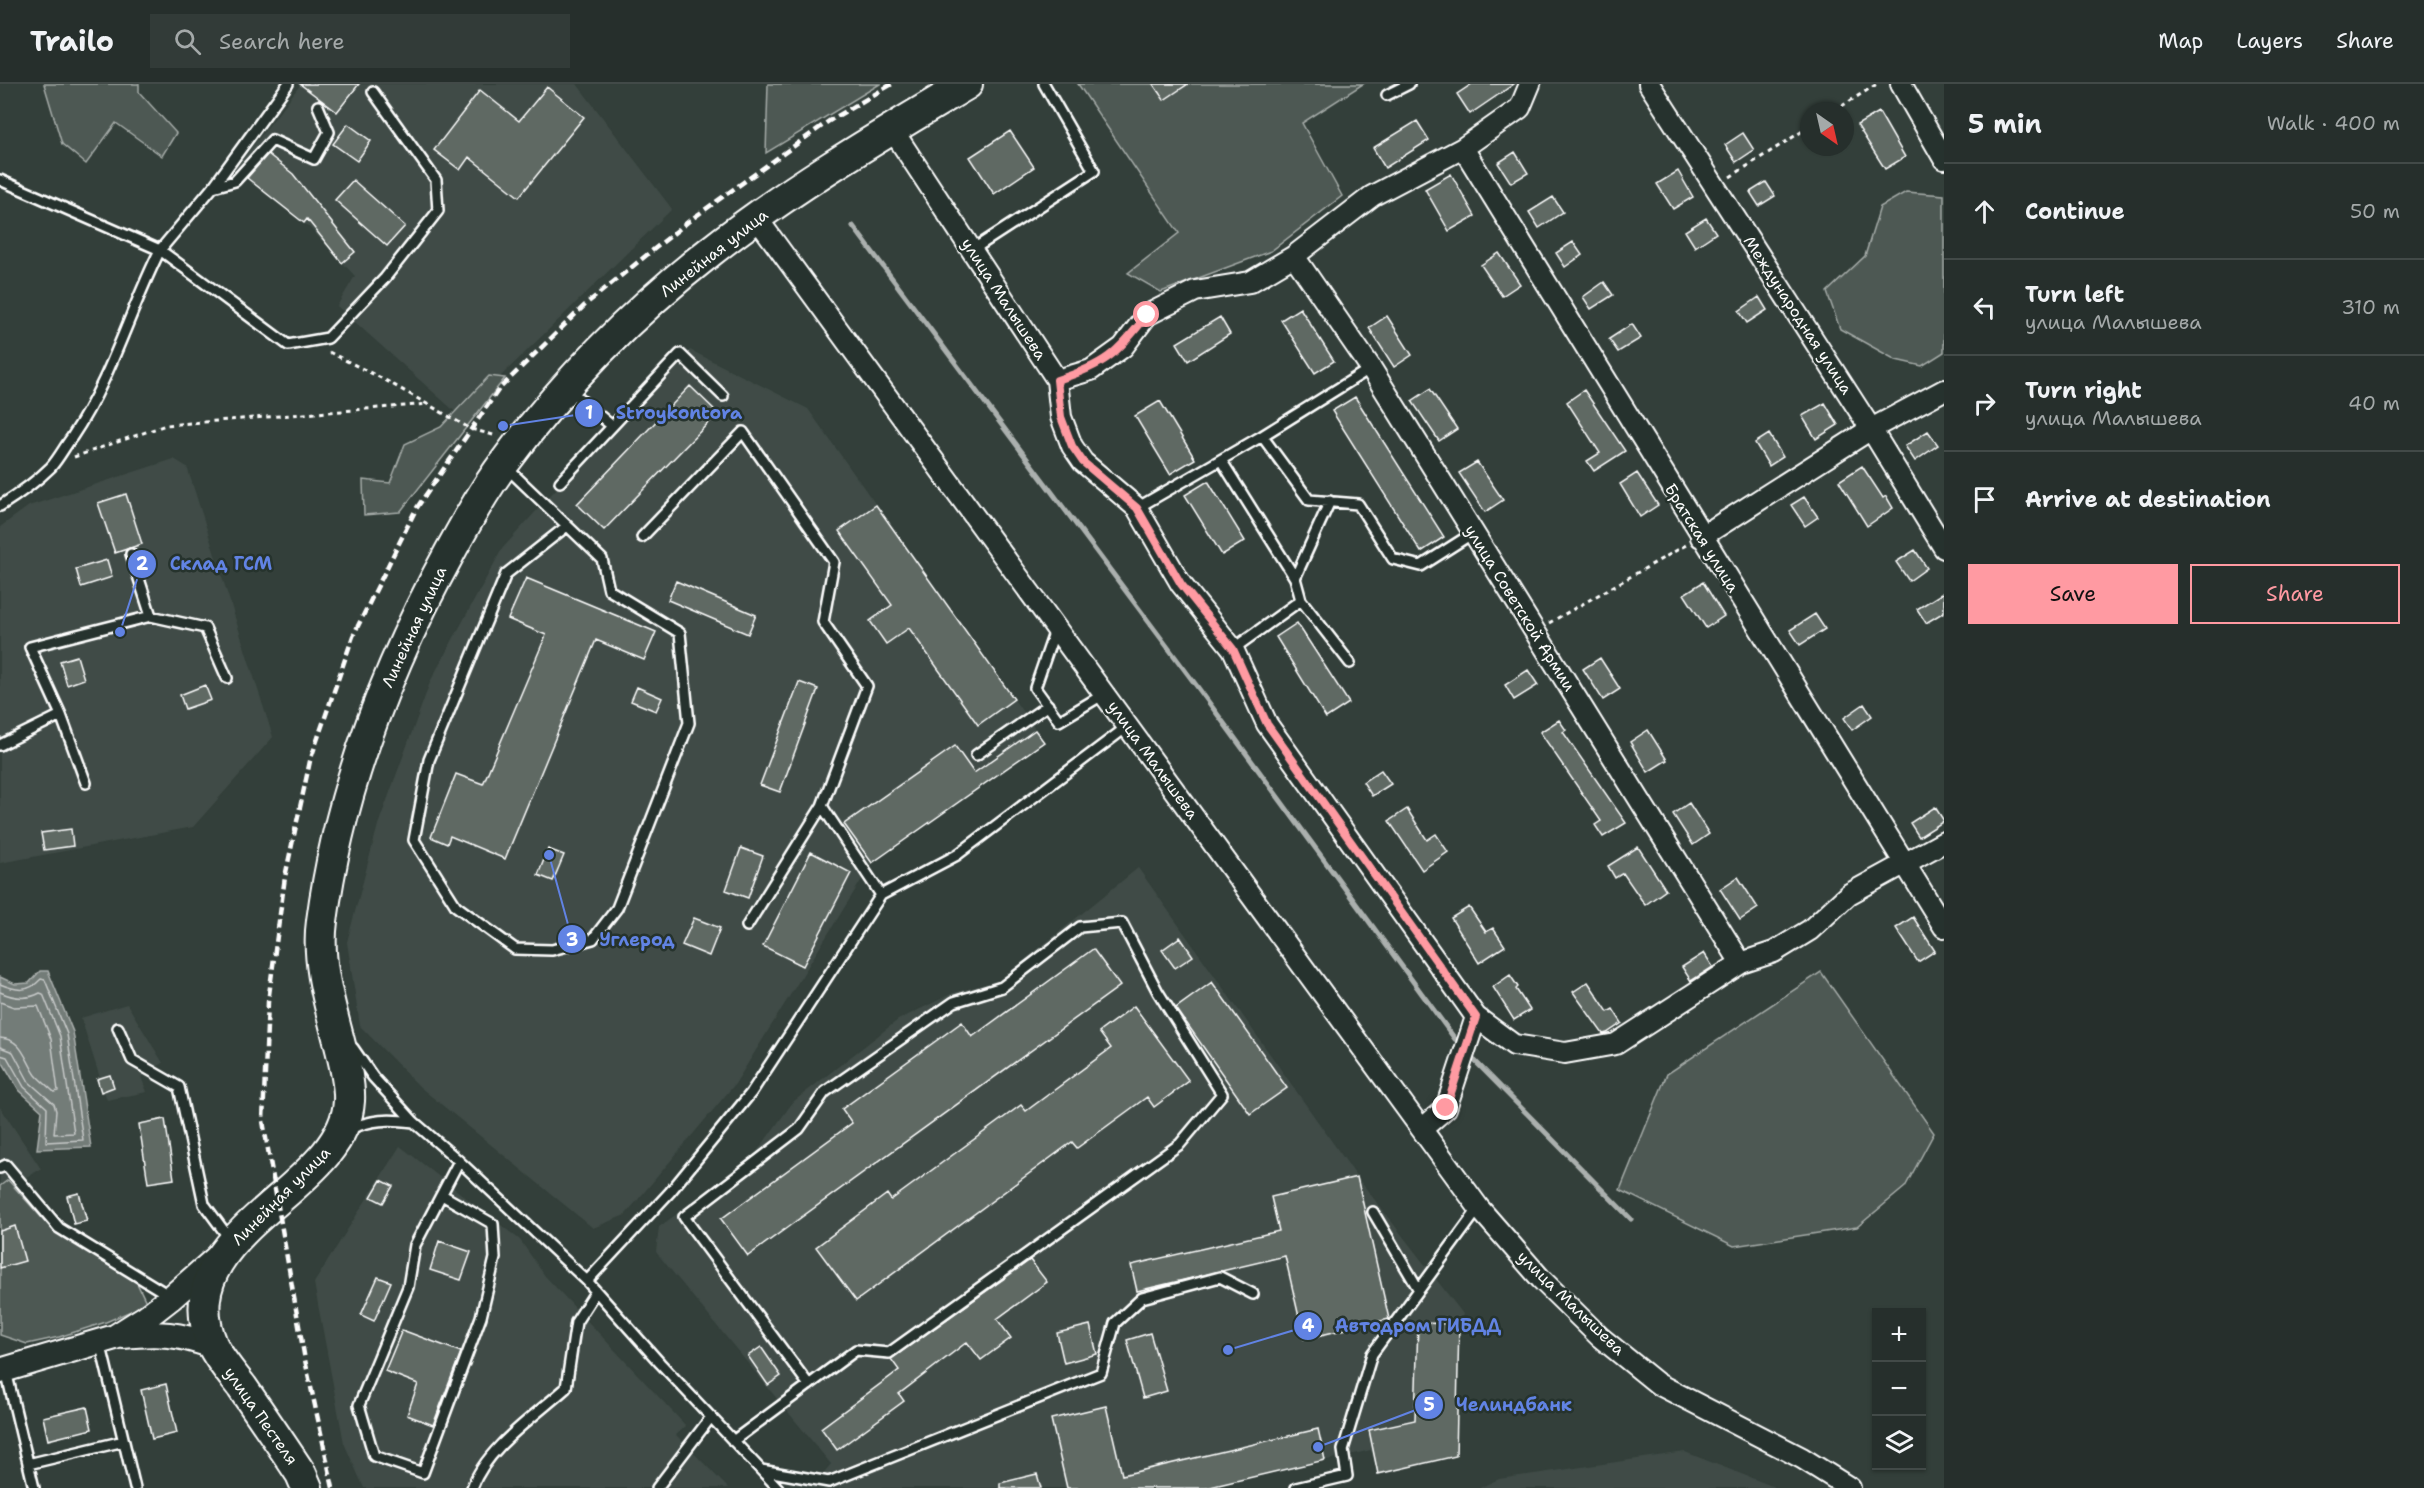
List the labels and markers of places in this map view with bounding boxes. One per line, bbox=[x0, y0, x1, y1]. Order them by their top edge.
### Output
callout: Stroykontora bbox=[574, 395, 754, 431]
callout: Склад ГСМ bbox=[127, 546, 284, 582]
callout: Углерод bbox=[557, 921, 686, 957]
callout: Автодром ГИБДД bbox=[1293, 1308, 1513, 1344]
callout: Челиндбанк bbox=[1414, 1387, 1584, 1423]

